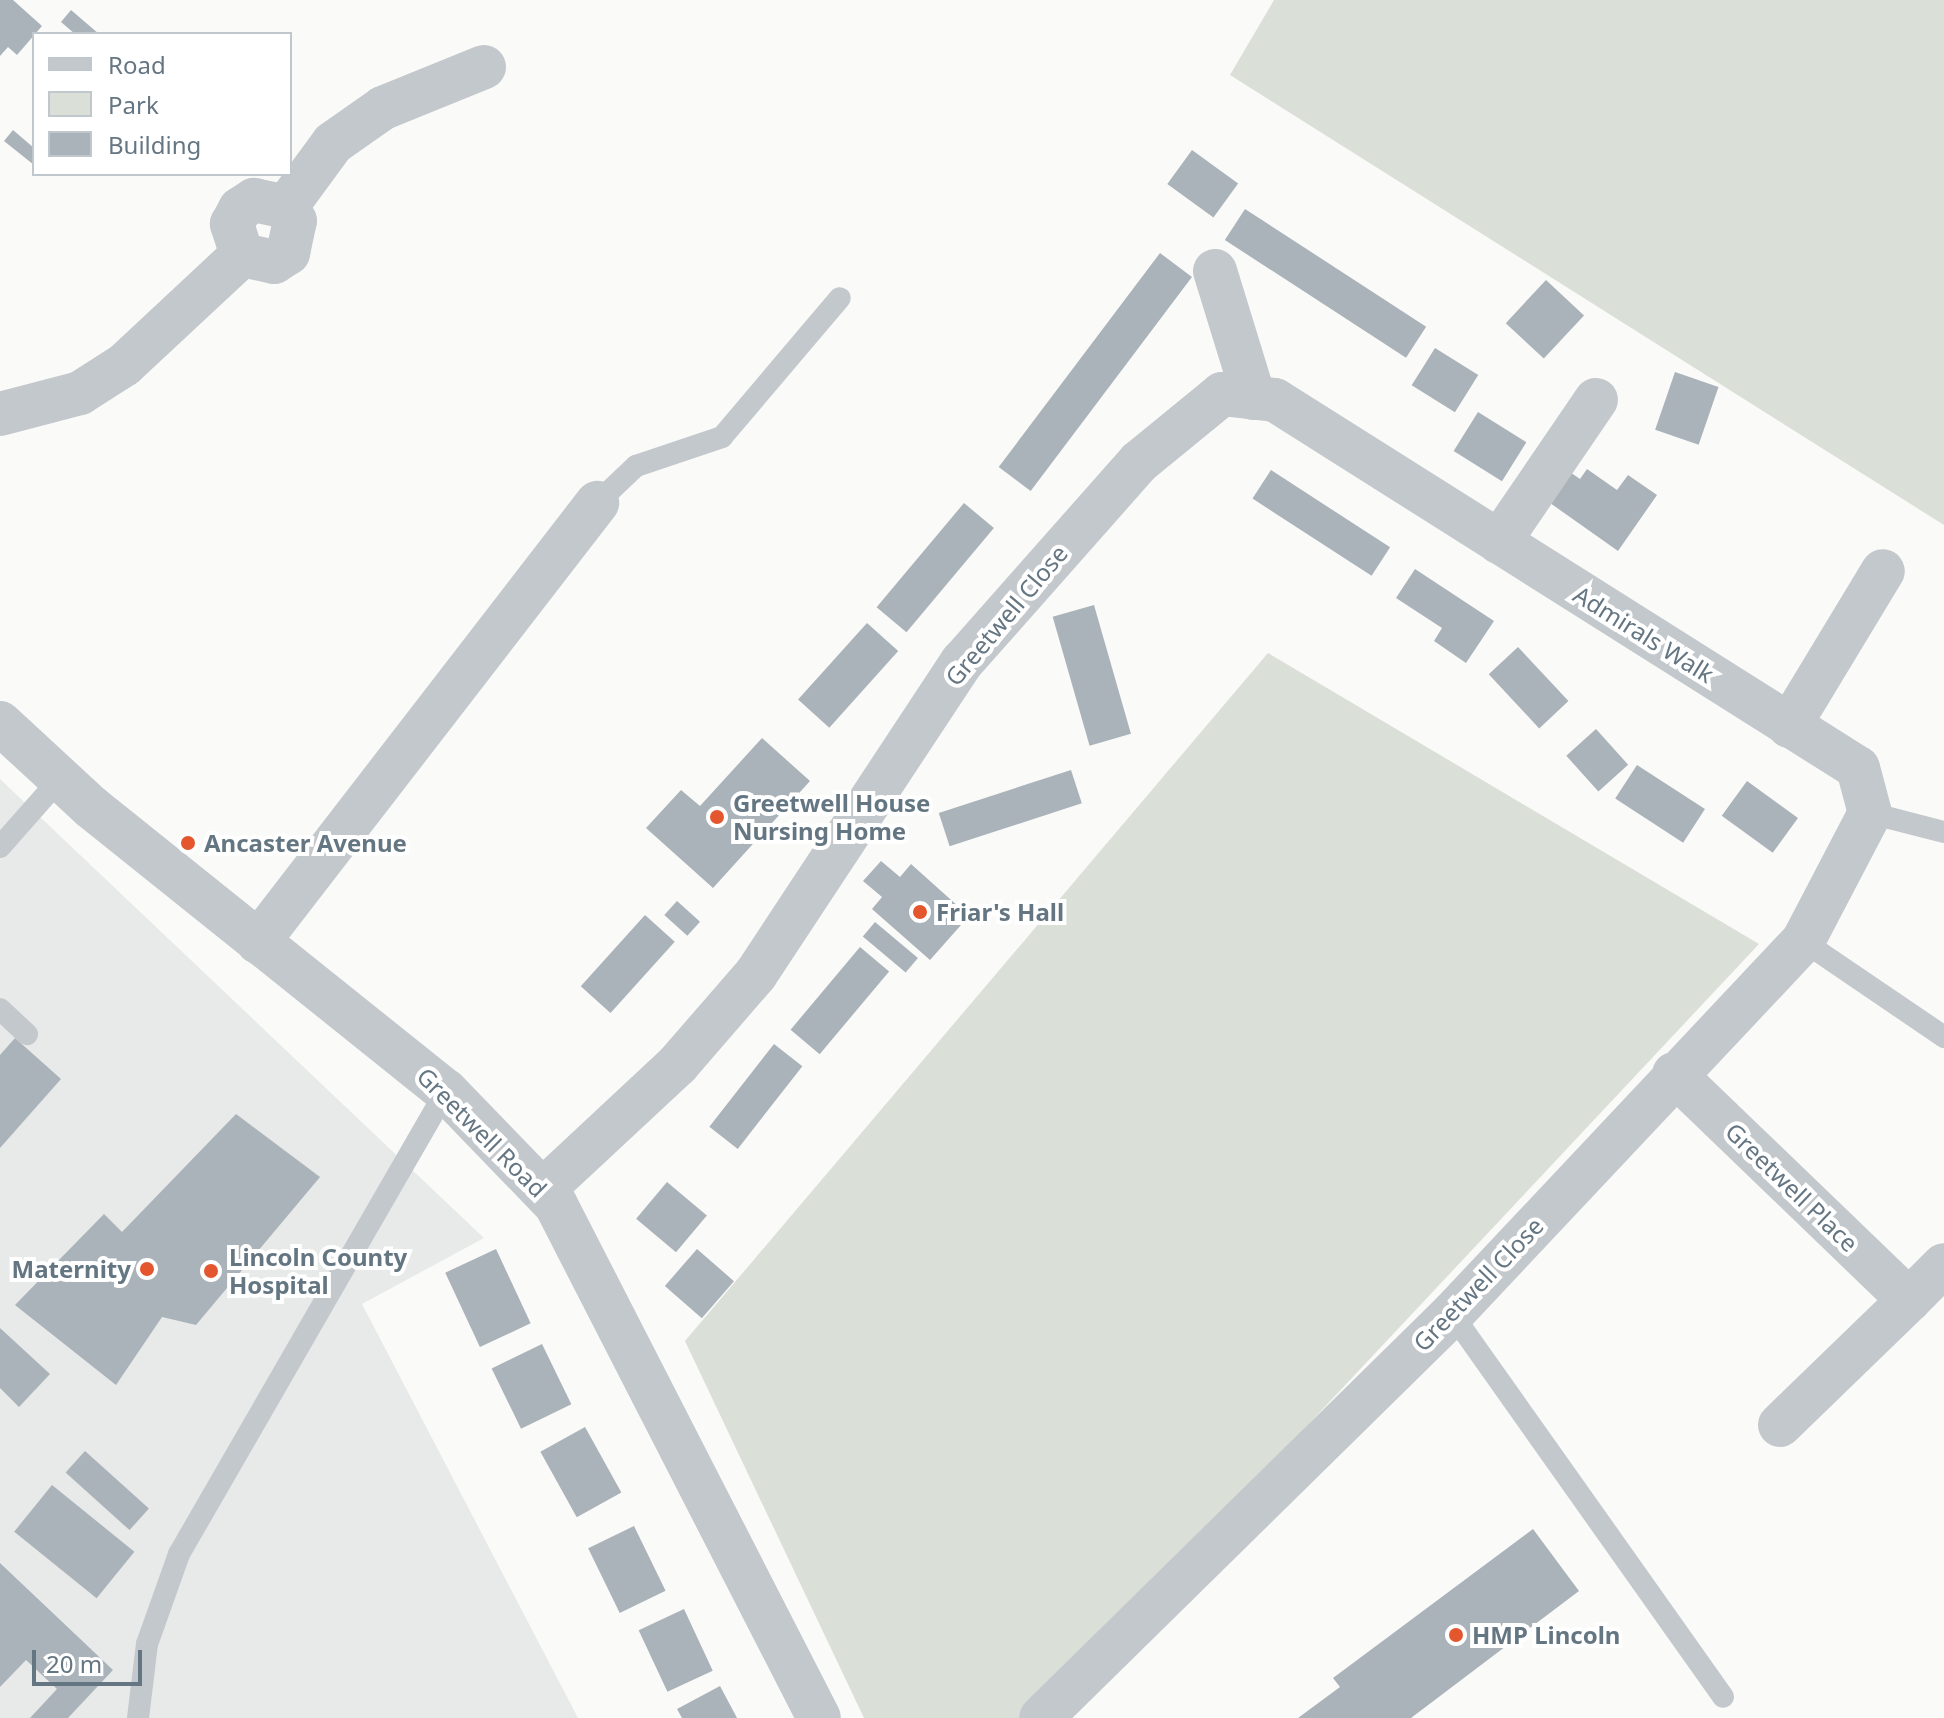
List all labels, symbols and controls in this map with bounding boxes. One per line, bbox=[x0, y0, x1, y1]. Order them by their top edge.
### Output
legend bbox=[32, 32, 292, 176]
text: Road bbox=[108, 48, 166, 81]
text: Park bbox=[108, 88, 159, 121]
text: Building bbox=[108, 128, 201, 161]
street label: Greetwell Close bbox=[939, 539, 1073, 691]
street label: Admirals Walk bbox=[1569, 579, 1719, 689]
place label: Greetwell House Nursing Home bbox=[733, 789, 930, 845]
marker: Greetwell House Nursing Home bbox=[708, 808, 726, 826]
place label: Ancaster Avenue bbox=[204, 829, 407, 857]
marker: Ancaster Avenue bbox=[179, 834, 197, 852]
place label: Friar's Hall bbox=[936, 898, 1064, 926]
marker: Friar's Hall bbox=[911, 903, 929, 921]
street label: Greetwell Road bbox=[411, 1061, 553, 1203]
street label: Greetwell Place bbox=[1720, 1117, 1864, 1257]
street label: Greetwell Close bbox=[1407, 1211, 1549, 1357]
place label: Lincoln County Hospital bbox=[229, 1243, 407, 1299]
place label: Maternity bbox=[12, 1255, 131, 1283]
marker: Maternity bbox=[138, 1260, 156, 1278]
marker: Lincoln County Hospital bbox=[200, 1260, 222, 1282]
place label: HMP Lincoln bbox=[1472, 1621, 1620, 1649]
marker: HMP Lincoln bbox=[1447, 1626, 1465, 1644]
scale bar bbox=[36, 1634, 146, 1684]
text: 20 m bbox=[46, 1647, 102, 1680]

